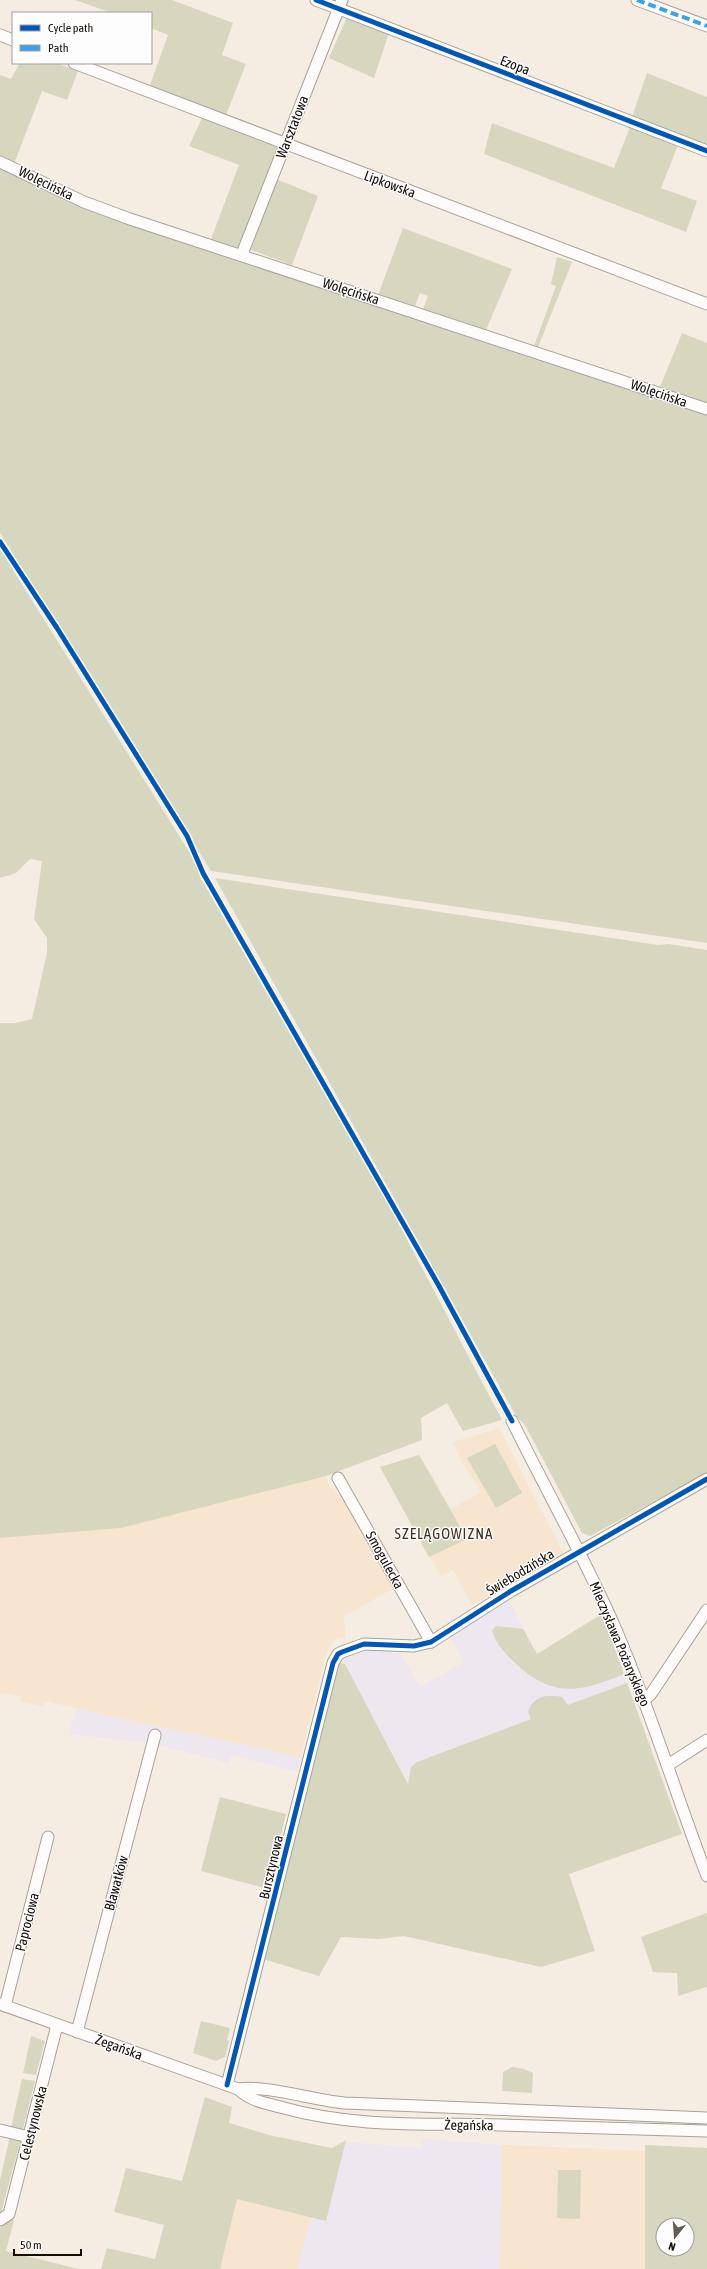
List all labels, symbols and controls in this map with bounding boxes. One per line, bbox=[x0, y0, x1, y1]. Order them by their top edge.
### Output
legend bbox=[12, 12, 152, 64]
text: Cycle path bbox=[48, 21, 93, 35]
text: Path bbox=[48, 41, 69, 55]
street label: Ezopa bbox=[498, 52, 532, 78]
street label: Warsztatowa bbox=[273, 93, 311, 161]
street label: Wolęcińska bbox=[16, 163, 76, 203]
street label: Lipkowska bbox=[362, 167, 418, 201]
street label: Wolęcińska bbox=[320, 274, 382, 308]
street label: Wolęcińska bbox=[629, 376, 689, 410]
district label: SZELĄGOWIZNA bbox=[395, 1525, 493, 1542]
street label: Smogulecka bbox=[363, 1529, 407, 1591]
street label: Świebodzińska bbox=[483, 1546, 557, 1598]
street label: Mieczysława Pożaryskiego bbox=[586, 1579, 654, 1709]
street label: Bursztynowa bbox=[256, 1833, 286, 1901]
street label: Bławatków bbox=[101, 1853, 131, 1912]
street label: Paprociowa bbox=[12, 1891, 42, 1953]
street label: Żegańska bbox=[93, 2031, 145, 2063]
street label: Celestynowska bbox=[16, 2084, 50, 2162]
street label: Żegańska bbox=[444, 2117, 494, 2133]
north arrow bbox=[655, 2217, 695, 2257]
scale bar bbox=[14, 2231, 81, 2257]
text: 50 m bbox=[20, 2238, 42, 2252]
text: N bbox=[667, 2240, 677, 2253]

